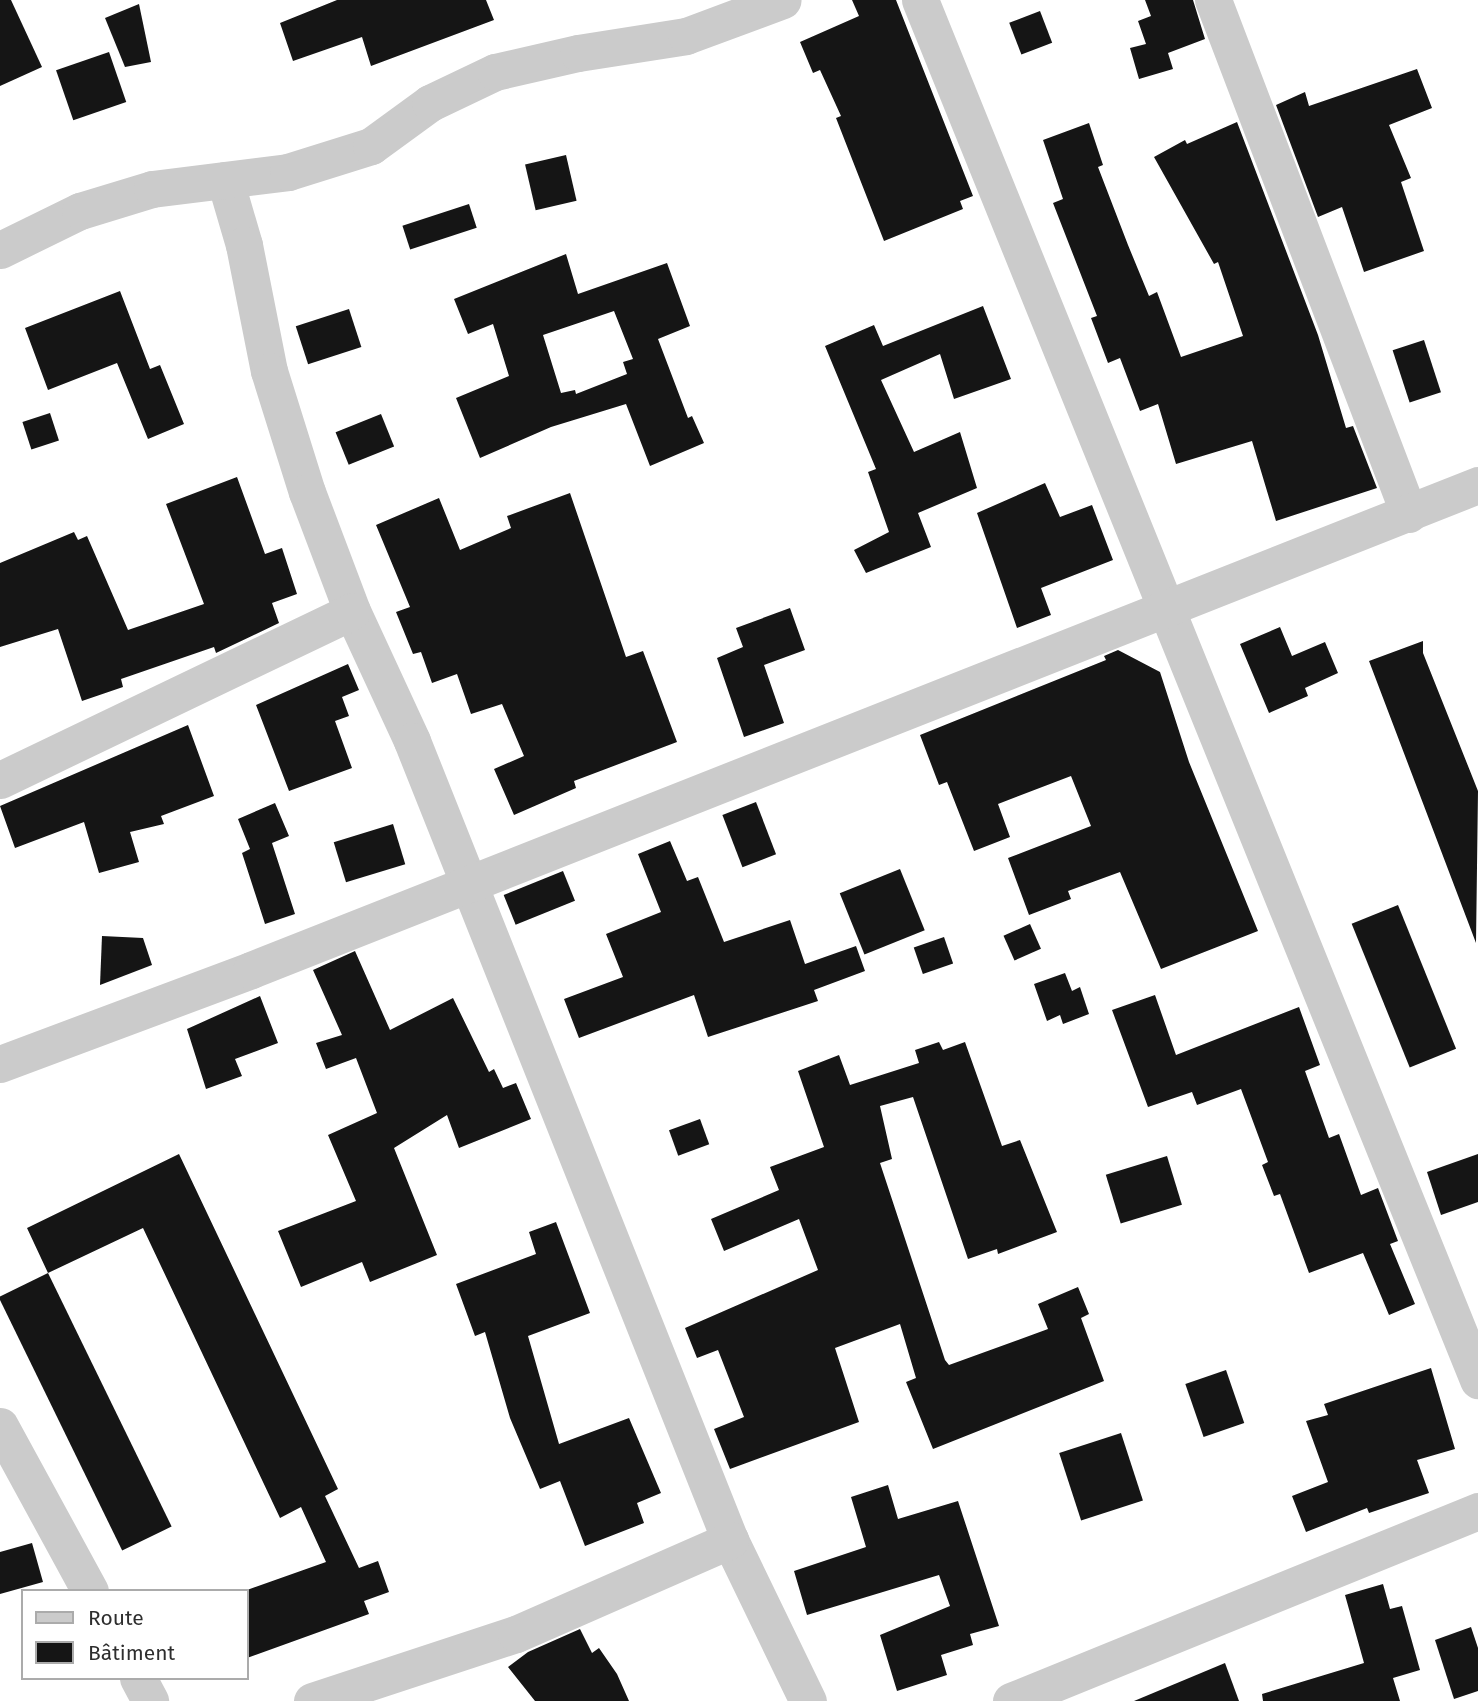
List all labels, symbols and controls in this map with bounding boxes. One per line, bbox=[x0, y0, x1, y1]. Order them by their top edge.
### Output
legend bbox=[21, 1589, 248, 1680]
text: Route bbox=[88, 1605, 144, 1631]
text: Bâtiment bbox=[88, 1640, 175, 1666]

